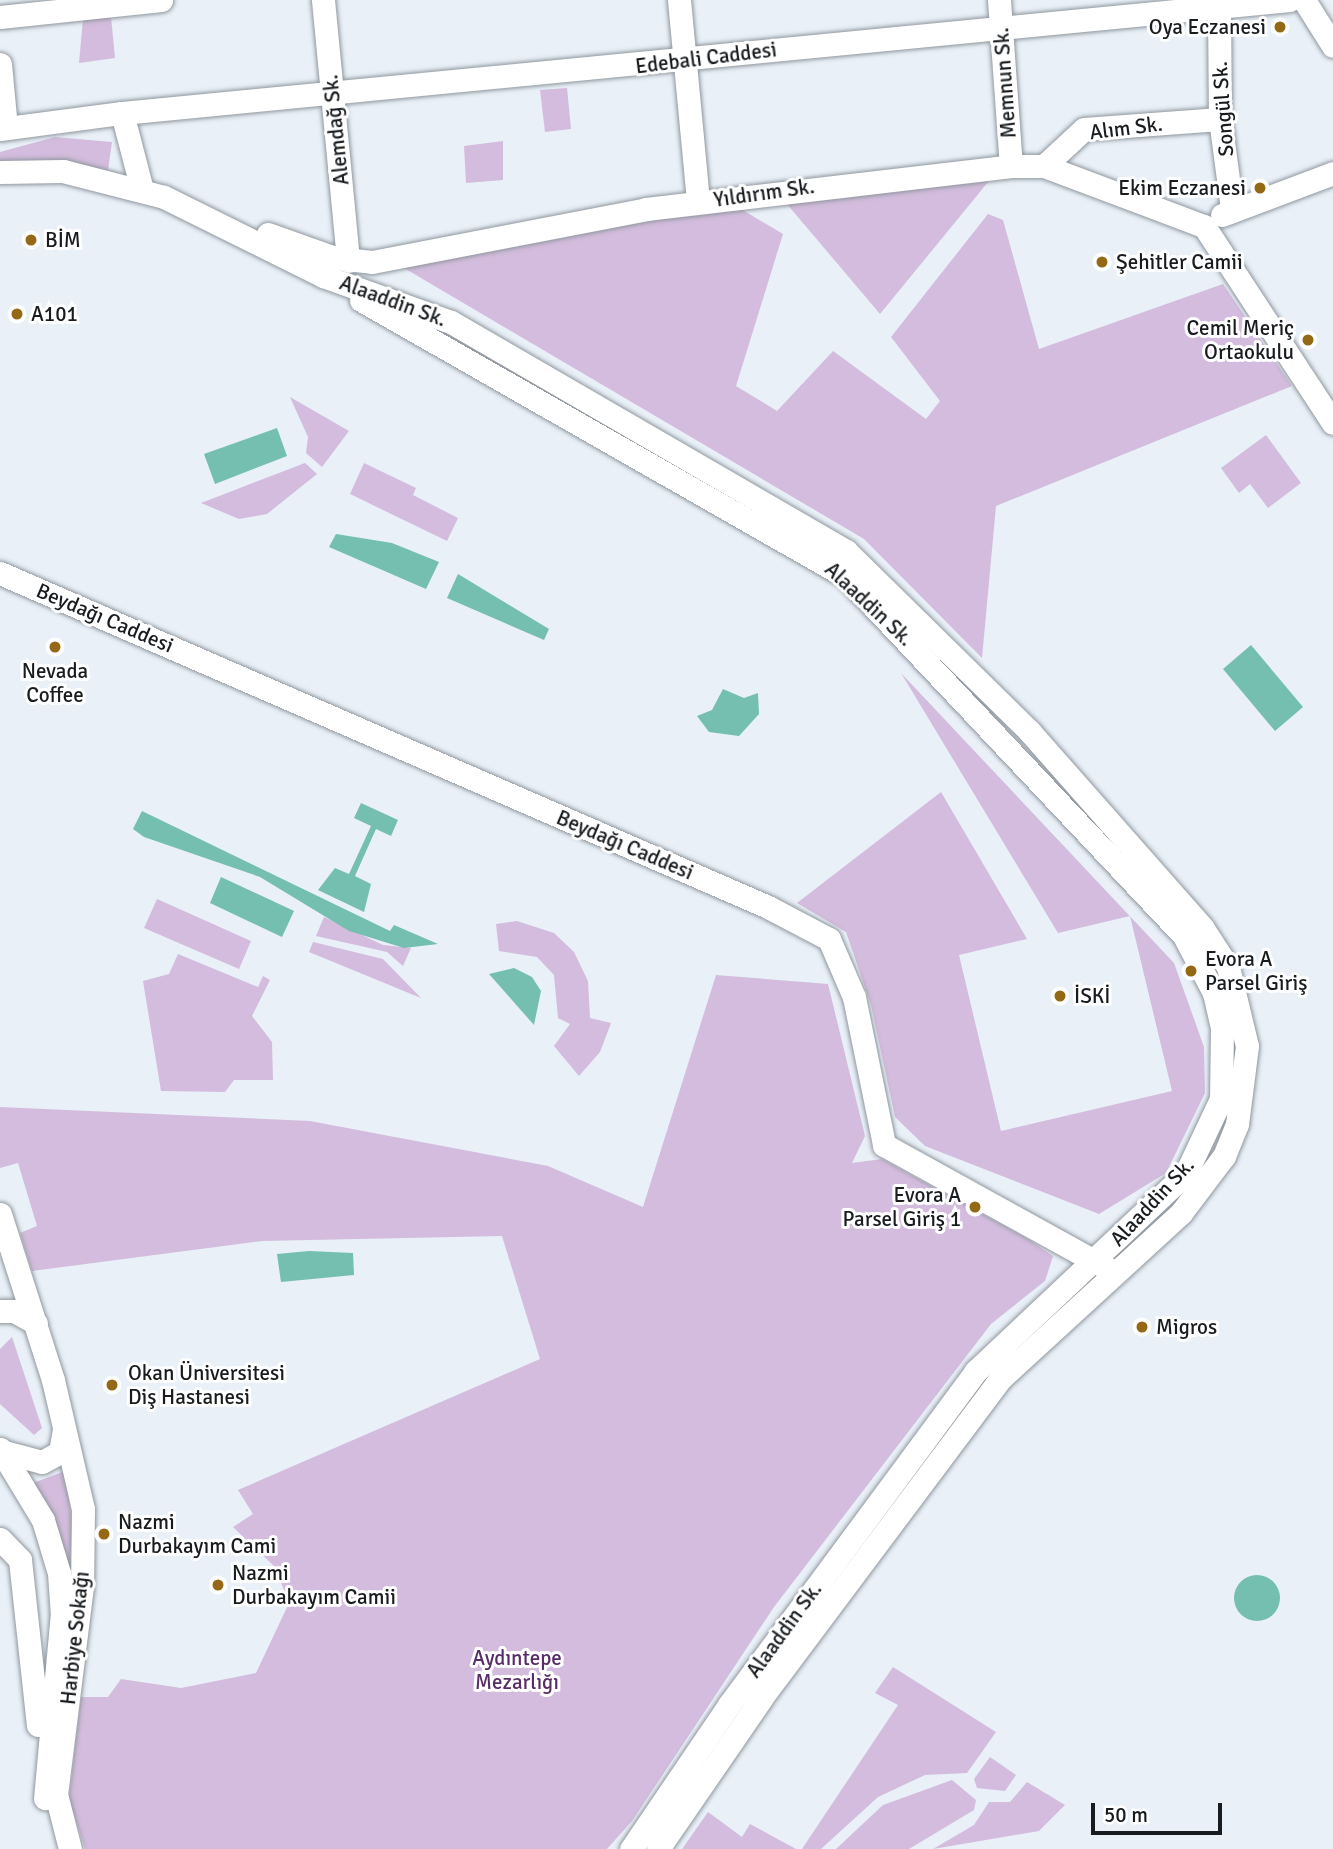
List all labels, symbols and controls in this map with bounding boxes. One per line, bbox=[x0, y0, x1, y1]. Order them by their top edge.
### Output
place label: Oya Eczanesi bbox=[1149, 14, 1266, 40]
marker: Oya Eczanesi bbox=[1272, 19, 1288, 35]
street label: Memnun Sk. bbox=[989, 27, 1021, 139]
street label: Edebali Caddesi bbox=[634, 37, 778, 79]
street label: Songül Sk. bbox=[1207, 61, 1239, 157]
street label: Alemdağ Sk. bbox=[318, 74, 354, 186]
street label: Alım Sk. bbox=[1088, 111, 1164, 145]
street label: Yıldırım Sk. bbox=[712, 173, 816, 213]
place label: Ekim Eczanesi bbox=[1118, 175, 1246, 201]
marker: Ekim Eczanesi bbox=[1252, 180, 1268, 196]
place label: BİM bbox=[45, 227, 81, 253]
marker: BİM bbox=[23, 232, 39, 248]
place label: Şehitler Camii bbox=[1116, 249, 1243, 275]
marker: Şehitler Camii bbox=[1094, 254, 1110, 270]
street label: Alaaddin Sk. bbox=[336, 270, 450, 332]
place label: A101 bbox=[31, 301, 78, 327]
marker: A101 bbox=[9, 306, 25, 322]
place label: Cemil Meriç Ortaokulu bbox=[1187, 315, 1294, 365]
marker: Cemil Meriç Ortaokulu bbox=[1300, 332, 1316, 348]
street label: Alaaddin Sk. bbox=[820, 557, 918, 651]
street label: Beydağı Caddesi bbox=[33, 578, 177, 658]
marker: Nevada Coffee bbox=[47, 639, 63, 655]
place label: Nevada Coffee bbox=[22, 658, 88, 708]
street label: Beydağı Caddesi bbox=[553, 805, 697, 885]
place label: Evora A Parsel Giriş bbox=[1205, 946, 1307, 996]
marker: Evora A Parsel Giriş bbox=[1183, 963, 1199, 979]
place label: İSKİ bbox=[1074, 983, 1111, 1009]
marker: İSKİ bbox=[1052, 988, 1068, 1004]
street label: Alaaddin Sk. bbox=[1105, 1153, 1199, 1251]
place label: Evora A Parsel Giriş 1 bbox=[843, 1182, 961, 1232]
marker: Evora A Parsel Giriş 1 bbox=[967, 1199, 983, 1215]
place label: Migros bbox=[1156, 1314, 1217, 1340]
marker: Migros bbox=[1134, 1319, 1150, 1335]
place label: Okan Üniversitesi Diş Hastanesi bbox=[128, 1360, 285, 1410]
marker: Okan Üniversitesi Diş Hastanesi bbox=[102, 1375, 122, 1395]
place label: Nazmi Durbakayım Cami bbox=[118, 1509, 276, 1559]
marker: Nazmi Durbakayım Cami bbox=[96, 1526, 112, 1542]
place label: Nazmi Durbakayım Camii bbox=[232, 1560, 396, 1610]
street label: Harbiye Sokağı bbox=[55, 1570, 95, 1706]
marker: Nazmi Durbakayım Camii bbox=[210, 1577, 226, 1593]
street label: Alaaddin Sk. bbox=[741, 1577, 827, 1683]
park label: Aydıntepe Mezarlığı bbox=[472, 1645, 562, 1695]
scale bar bbox=[1095, 1790, 1226, 1834]
text: 50 m bbox=[1104, 1802, 1148, 1828]

